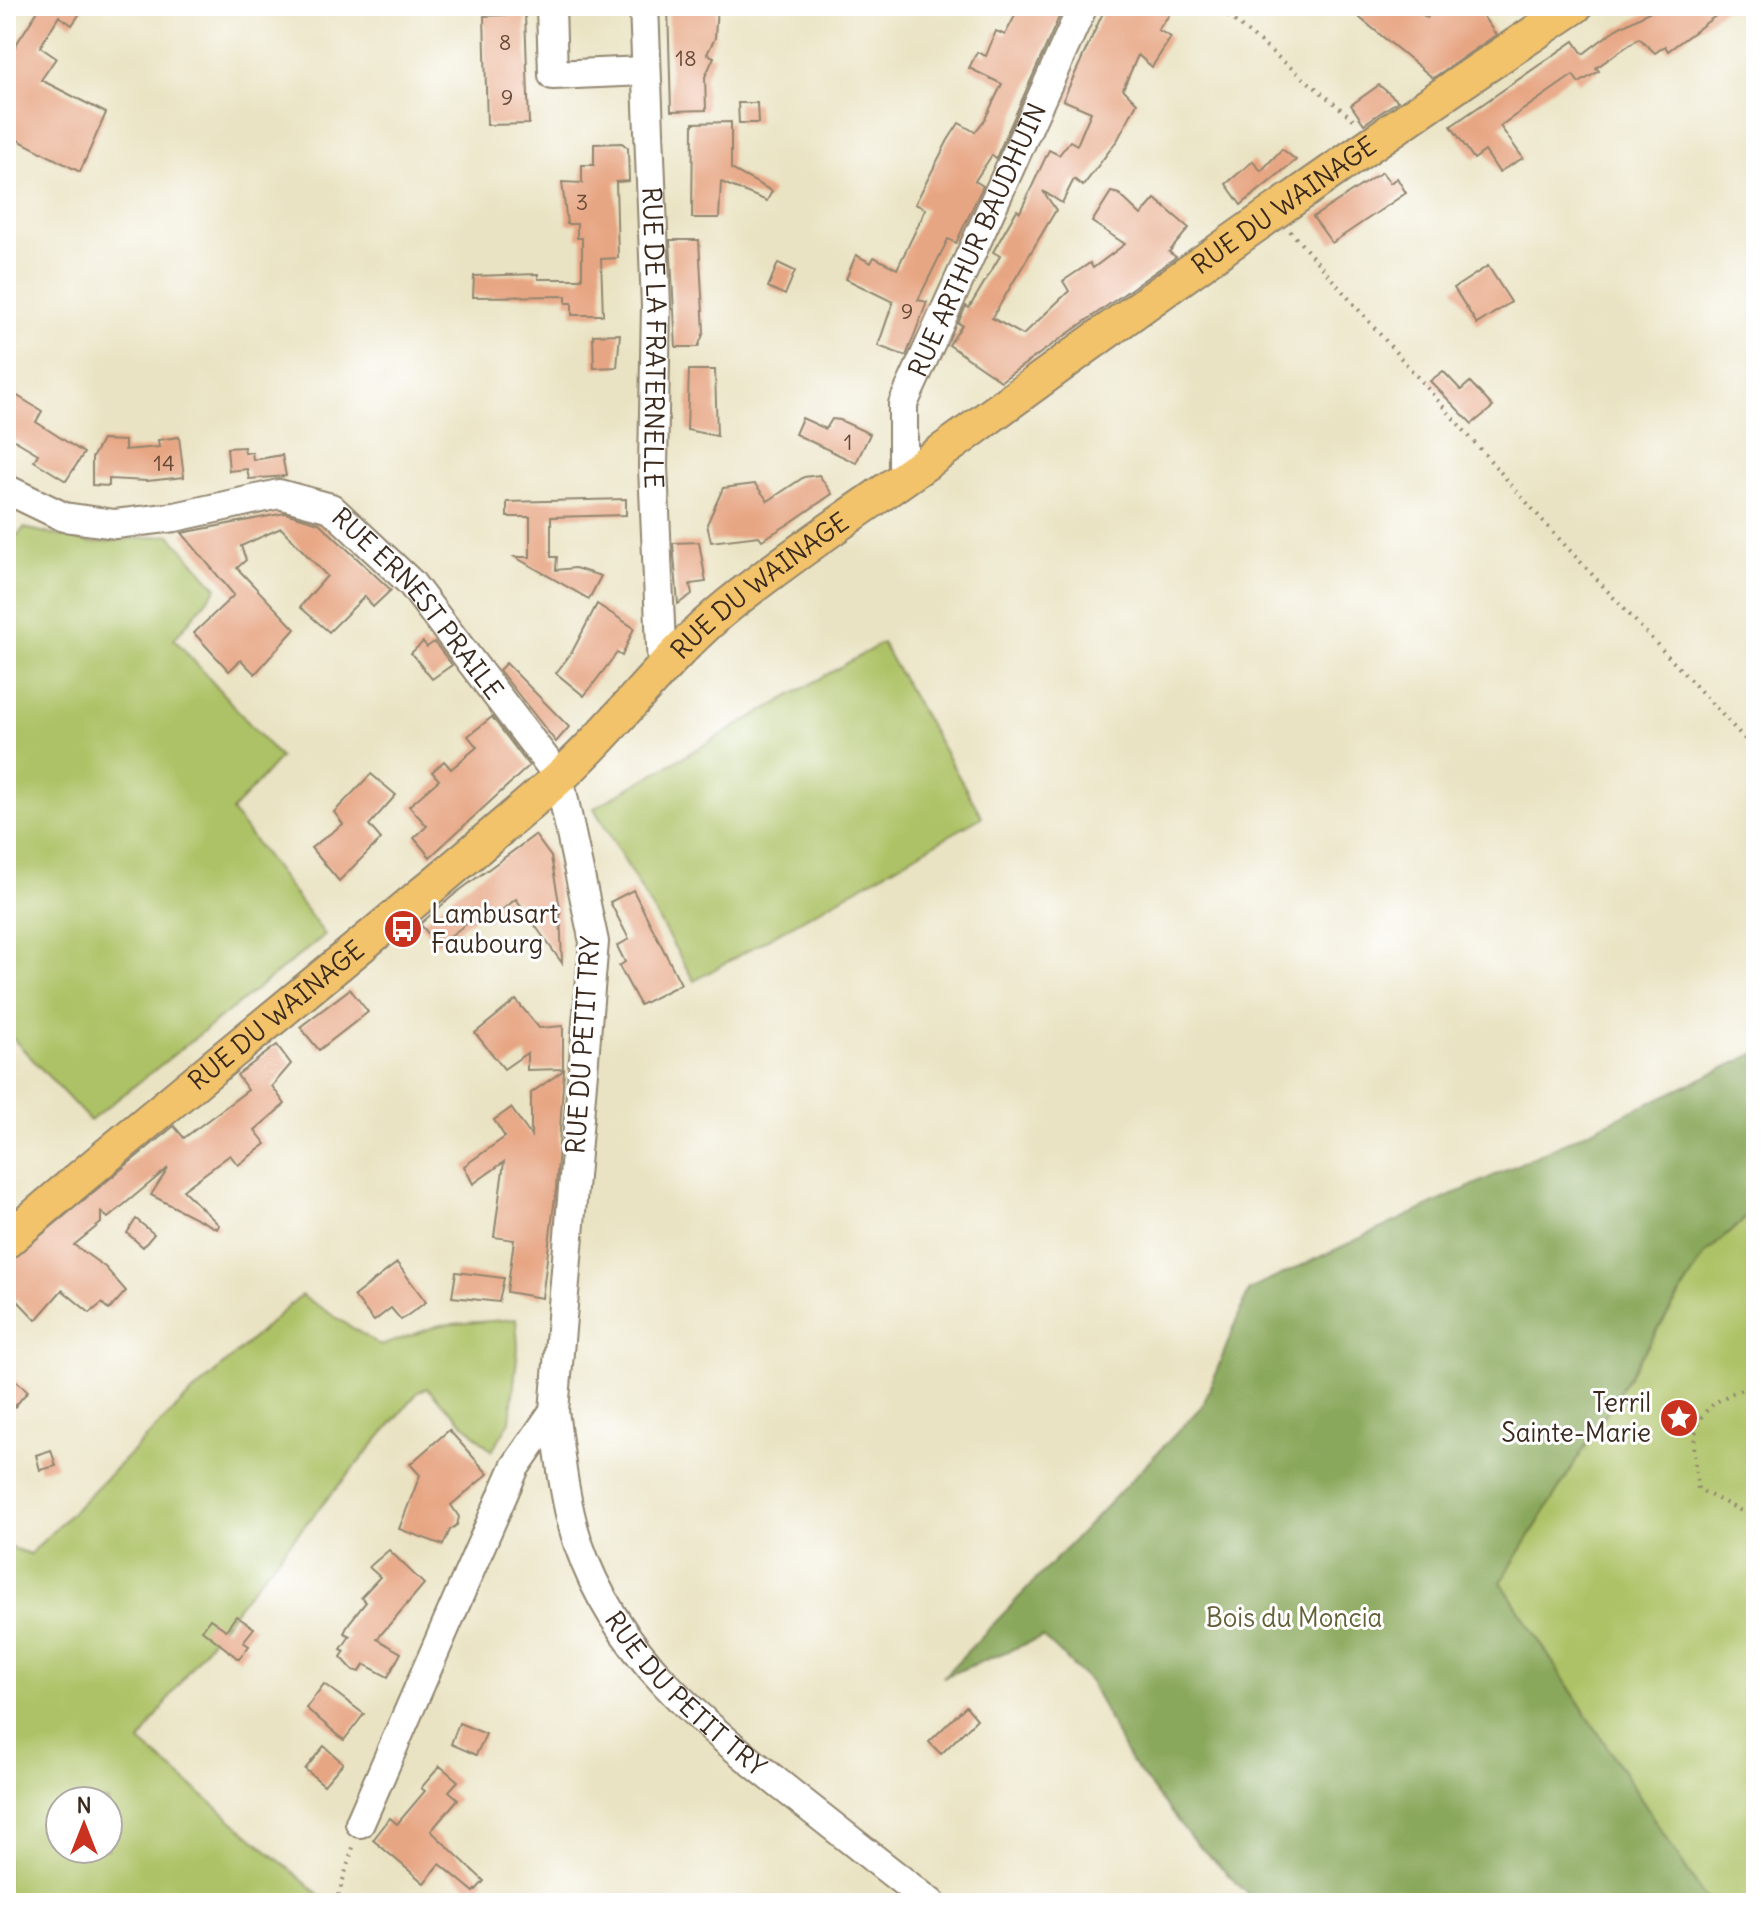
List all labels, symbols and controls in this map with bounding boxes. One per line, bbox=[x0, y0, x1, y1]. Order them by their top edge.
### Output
house number: 8 bbox=[499, 28, 511, 56]
house number: 18 bbox=[675, 44, 697, 72]
house number: 9 bbox=[501, 83, 513, 111]
street label: RUE ARTHUR BAUDHUIN bbox=[900, 98, 1053, 382]
street label: RUE DU WAINAGE bbox=[1185, 129, 1382, 281]
street label: RUE DE LA FRATERNELLE bbox=[635, 186, 673, 489]
house number: 3 bbox=[576, 188, 588, 216]
house number: 9 bbox=[901, 297, 913, 325]
house number: 1 bbox=[844, 428, 852, 456]
house number: 14 bbox=[153, 449, 175, 477]
street label: RUE ERNEST PRAILE bbox=[325, 500, 511, 706]
street label: RUE DU WAINAGE bbox=[663, 505, 855, 666]
place label: Lambusart Faubourg bbox=[431, 897, 558, 960]
bus stop icon: Lambusart Faubourg bbox=[382, 908, 424, 950]
street label: RUE DU WAINAGE bbox=[181, 933, 371, 1097]
street label: RUE DU PETIT TRY bbox=[558, 934, 607, 1155]
place label: Terril Sainte-Marie bbox=[1501, 1386, 1651, 1449]
place icon: Terril Sainte-Marie bbox=[1658, 1397, 1700, 1439]
park label: Bois du Moncia bbox=[1206, 1601, 1382, 1634]
street label: RUE DU PETIT TRY bbox=[598, 1605, 773, 1783]
north arrow bbox=[44, 1785, 124, 1865]
text: N bbox=[76, 1791, 92, 1819]

